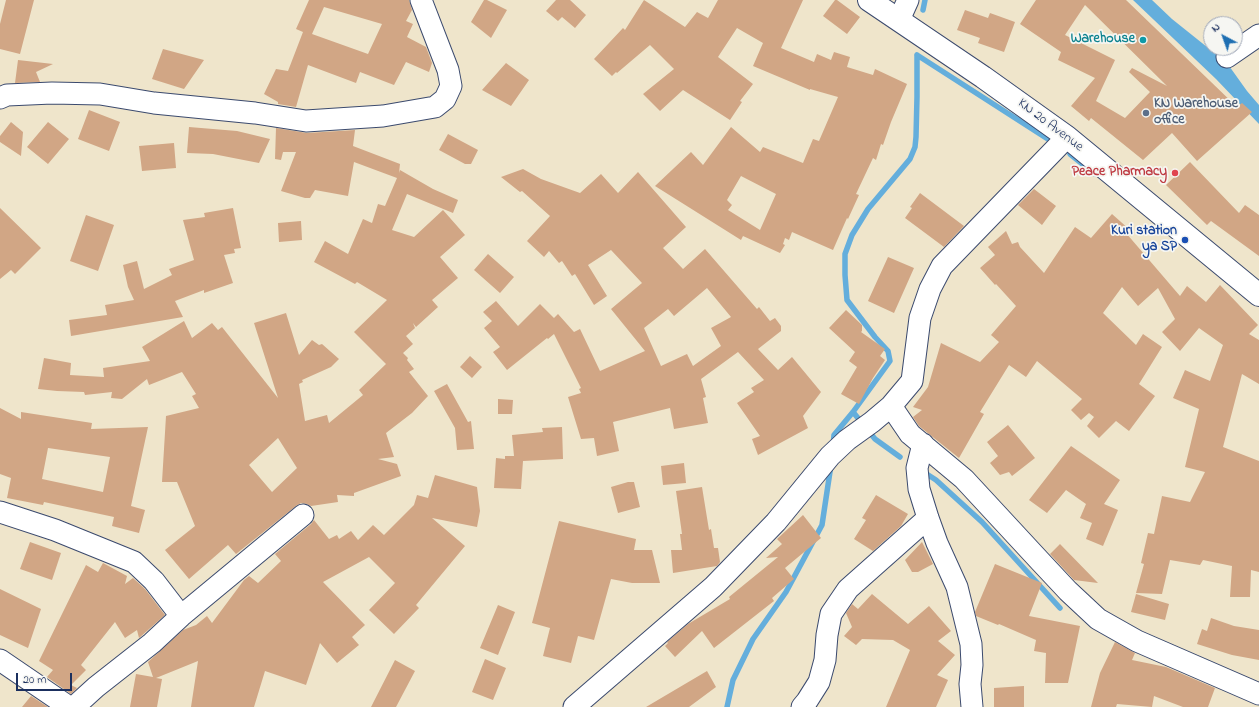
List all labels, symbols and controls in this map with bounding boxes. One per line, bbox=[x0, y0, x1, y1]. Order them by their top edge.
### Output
north arrow bbox=[1203, 16, 1243, 56]
text: N bbox=[1208, 19, 1224, 36]
place label: Warehouse bbox=[1071, 32, 1135, 48]
marker: Warehouse bbox=[1138, 35, 1148, 45]
street label: KN 20 Avenue bbox=[1014, 96, 1086, 156]
place label: KN Warehouse office bbox=[1154, 97, 1238, 130]
marker: KN Warehouse office bbox=[1141, 108, 1151, 118]
place label: Peace Pharmacy bbox=[1072, 165, 1167, 181]
marker: Peace Pharmacy bbox=[1170, 168, 1180, 178]
place label: Kuri station ya SP bbox=[1111, 224, 1177, 256]
marker: Kuri station ya SP bbox=[1180, 235, 1190, 245]
scale bar bbox=[18, 665, 74, 691]
text: 20 m bbox=[23, 671, 46, 689]

